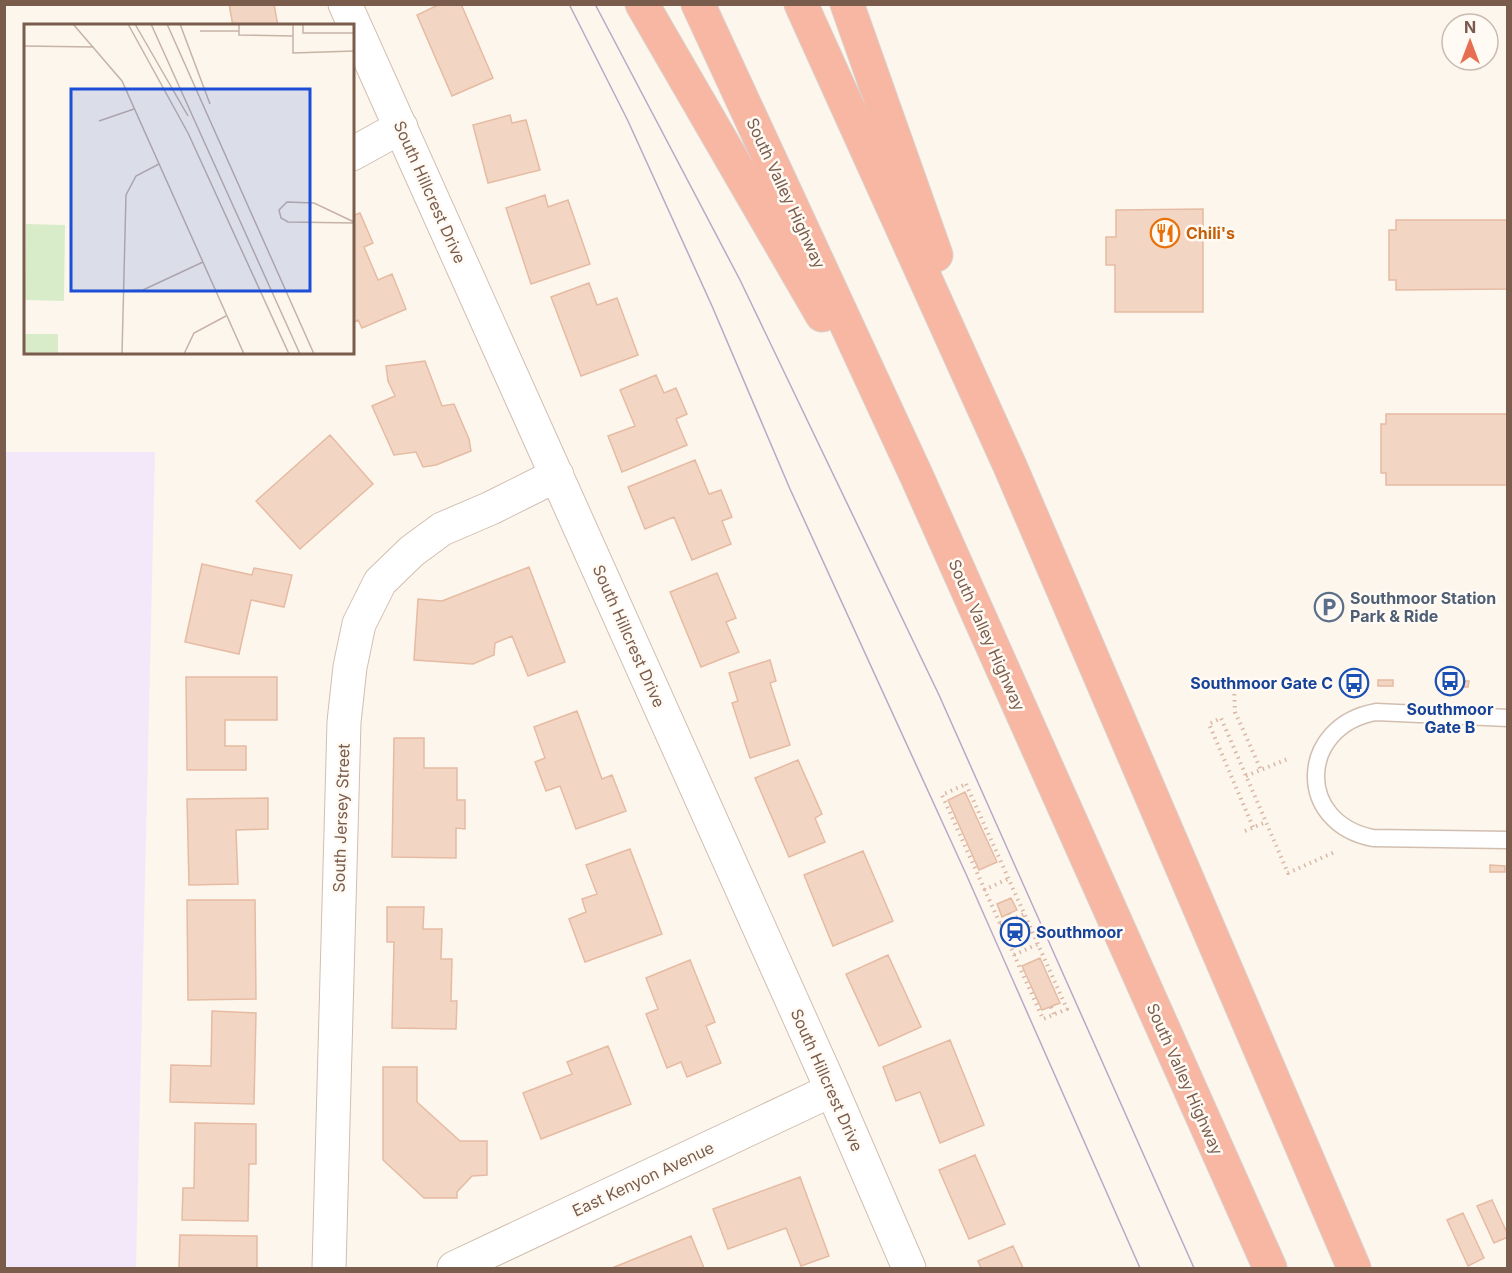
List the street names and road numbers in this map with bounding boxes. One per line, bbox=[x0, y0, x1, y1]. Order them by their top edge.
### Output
street label: South Valley Highway bbox=[742, 115, 830, 271]
street label: South Hillcrest Drive bbox=[390, 118, 470, 266]
street label: South Valley Highway bbox=[945, 556, 1029, 714]
street label: South Hillcrest Drive bbox=[589, 562, 669, 710]
street label: South Jersey Street bbox=[328, 743, 354, 893]
street label: South Valley Highway bbox=[1143, 1000, 1227, 1158]
street label: South Hillcrest Drive bbox=[787, 1006, 867, 1154]
street label: East Kenyon Avenue bbox=[569, 1137, 717, 1221]

